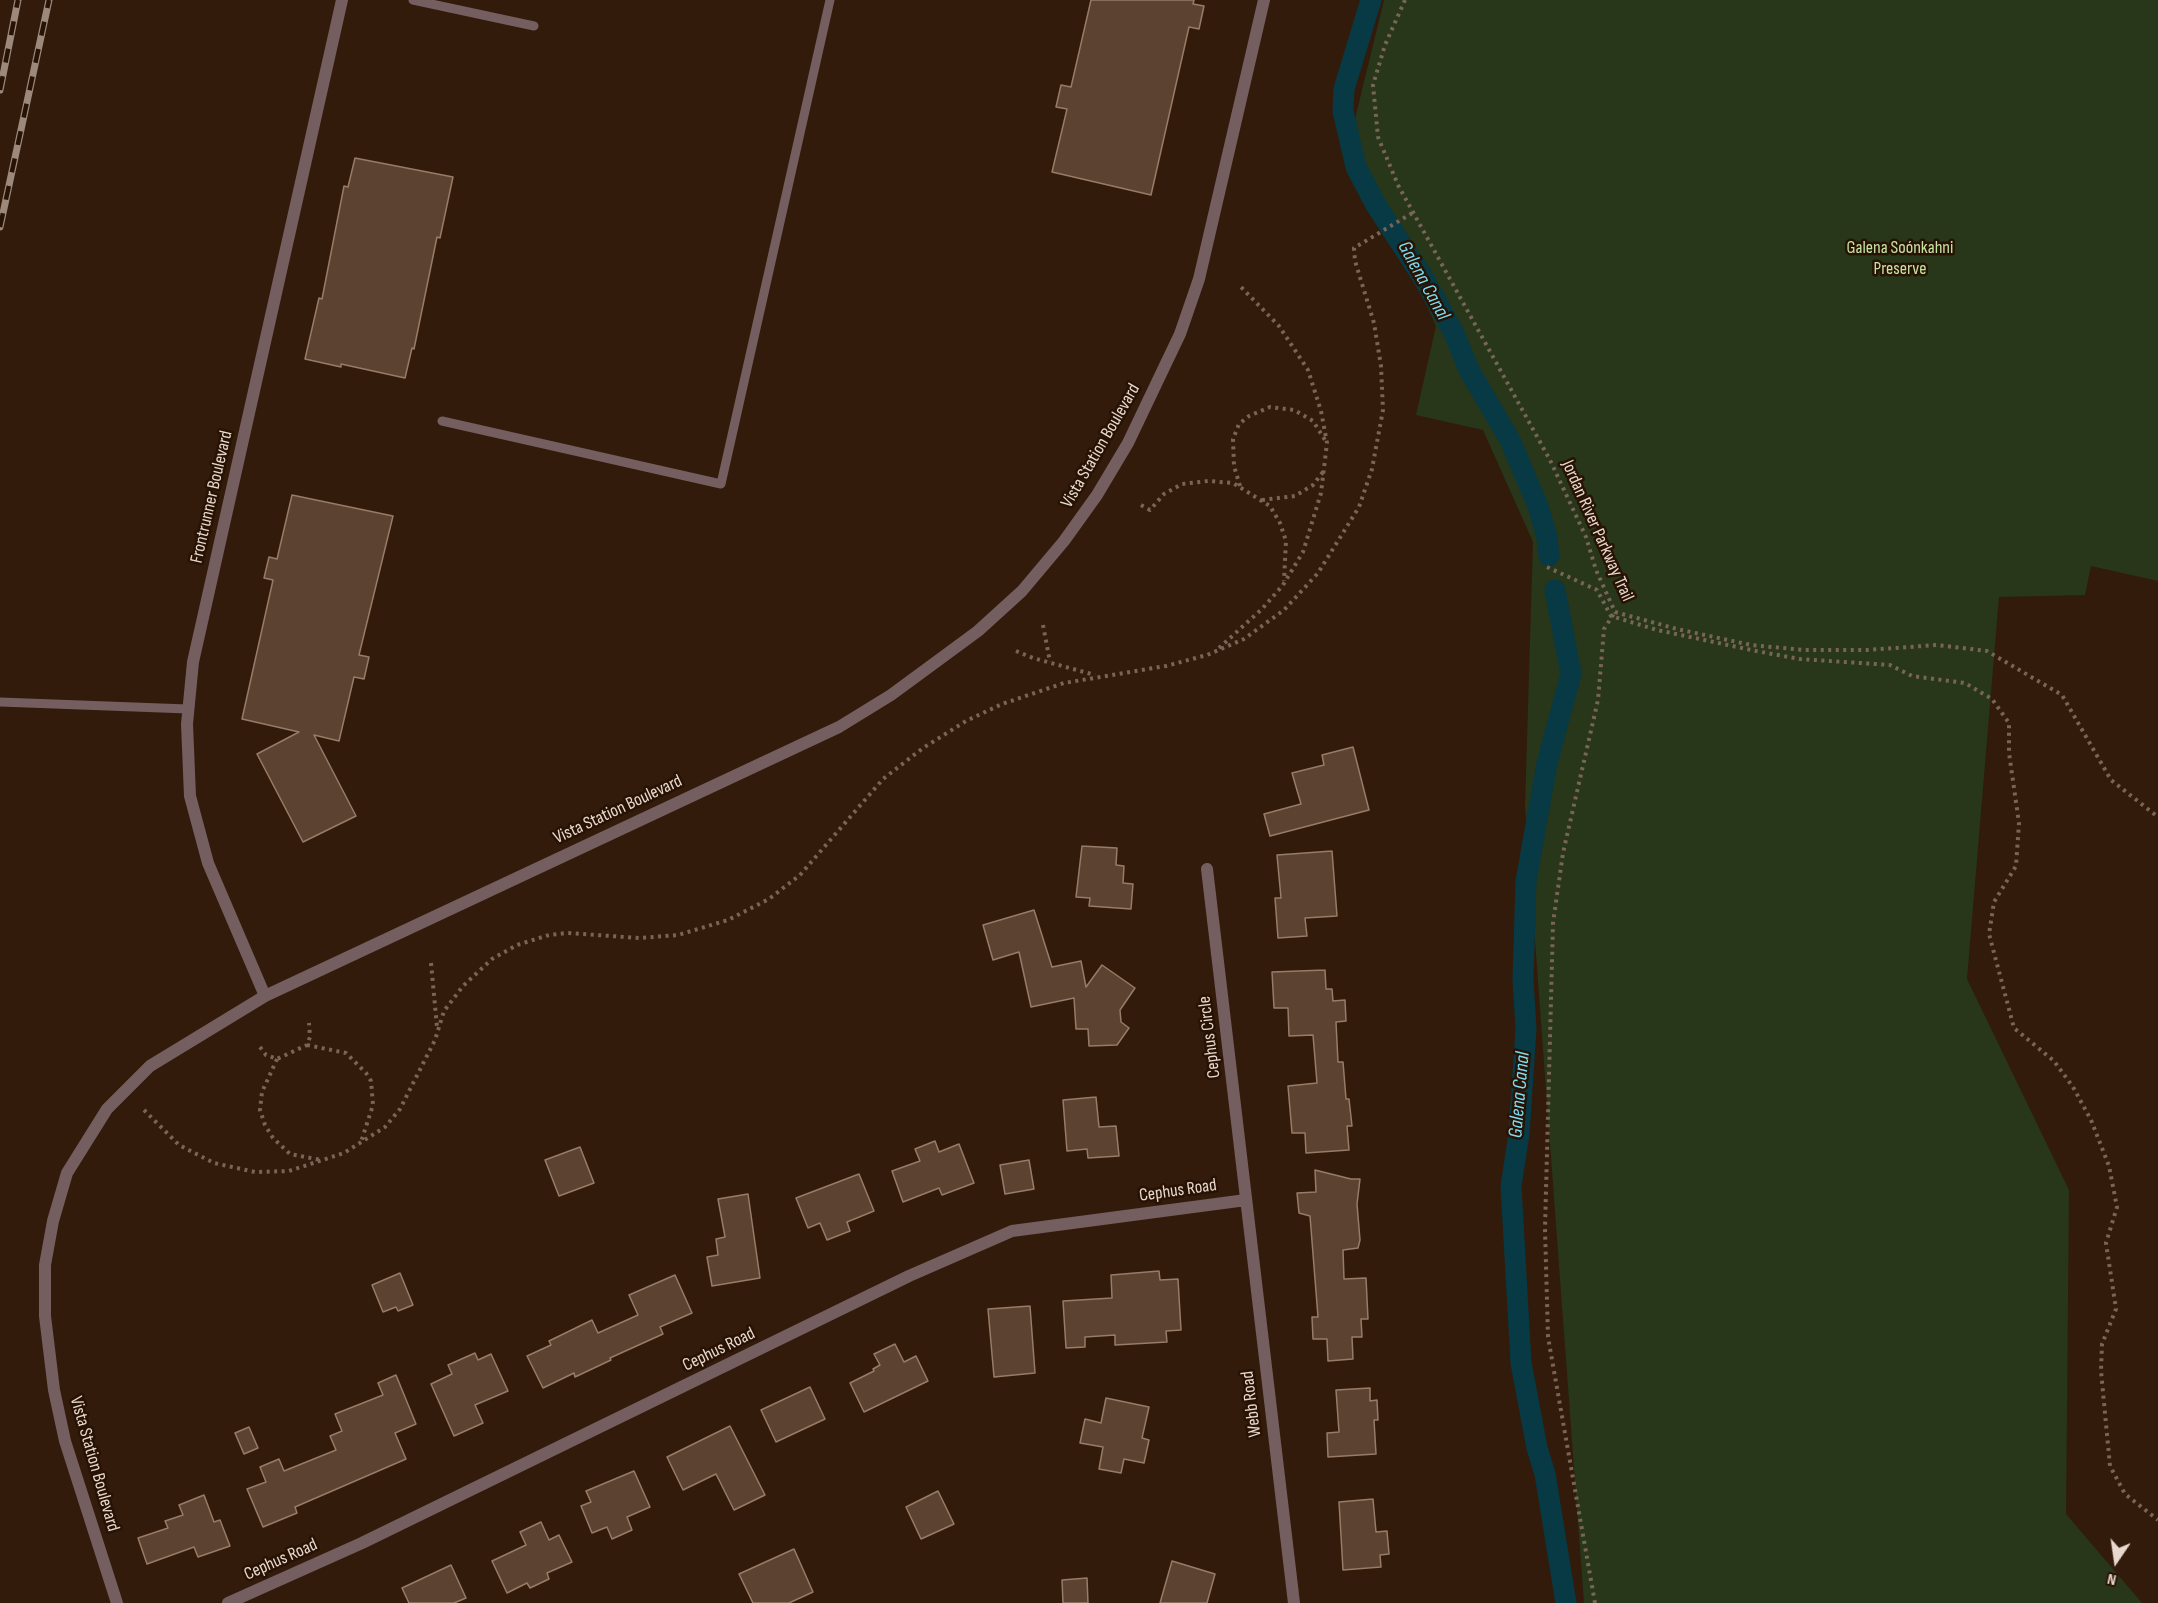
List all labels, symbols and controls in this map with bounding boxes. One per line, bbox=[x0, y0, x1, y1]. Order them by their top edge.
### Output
water label: Galena Canal bbox=[1392, 237, 1454, 325]
park label: Galena Soónkahni Preserve bbox=[1847, 237, 1953, 280]
street label: Vista Station Boulevard bbox=[1057, 380, 1145, 512]
street label: Frontrunner Boulevard bbox=[186, 429, 238, 565]
street label: Jordan River Parkway Trail bbox=[1556, 457, 1638, 605]
street label: Vista Station Boulevard bbox=[550, 771, 686, 849]
street label: Cephus Circle bbox=[1194, 995, 1226, 1079]
water label: Galena Canal bbox=[1504, 1051, 1536, 1139]
street label: Cephus Road bbox=[1138, 1175, 1218, 1207]
street label: Cephus Road bbox=[679, 1323, 759, 1377]
street label: Webb Road bbox=[1237, 1370, 1267, 1438]
street label: Vista Station Boulevard bbox=[64, 1394, 124, 1534]
north arrow bbox=[2086, 1531, 2146, 1591]
street label: Cephus Road bbox=[241, 1534, 321, 1586]
text: N bbox=[2106, 1569, 2118, 1589]

